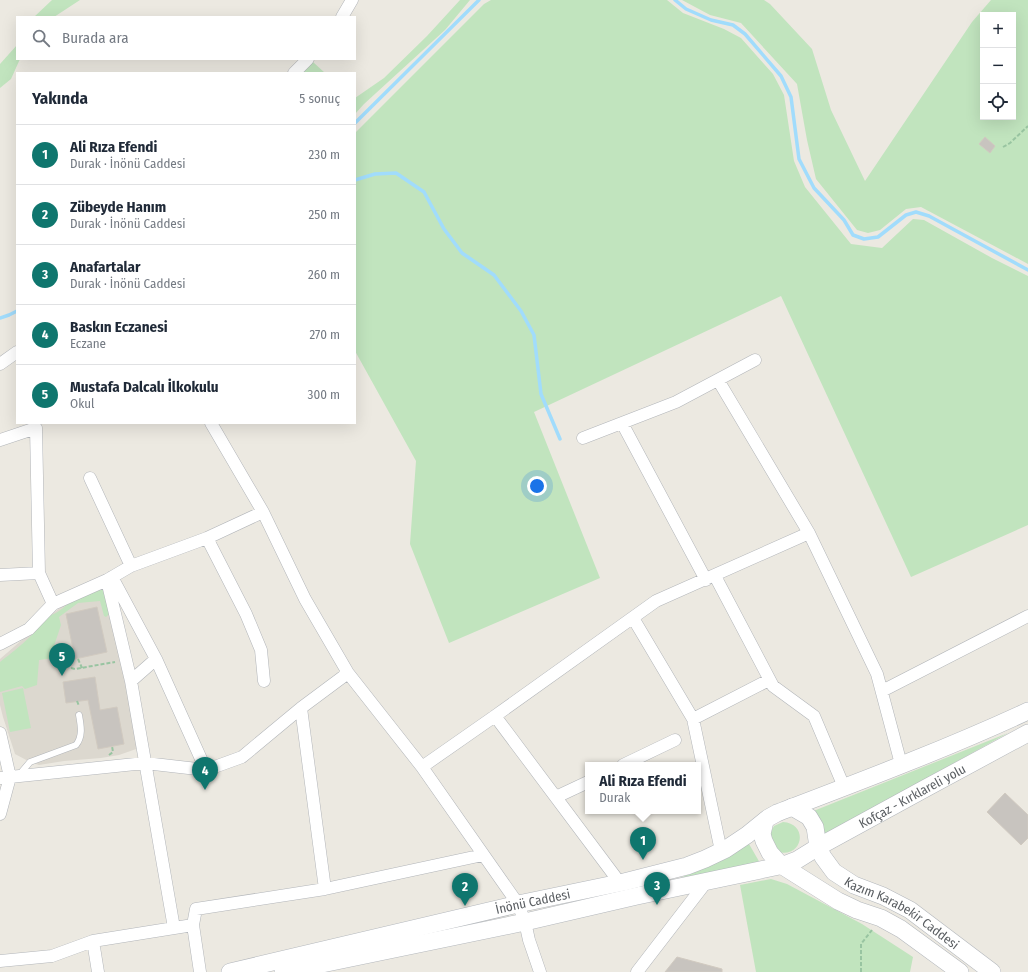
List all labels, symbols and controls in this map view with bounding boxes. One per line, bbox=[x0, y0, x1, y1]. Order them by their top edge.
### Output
map controls bbox=[980, 12, 1016, 120]
button: + bbox=[980, 12, 1016, 48]
search box bbox=[16, 16, 356, 60]
icon: search bbox=[30, 27, 52, 49]
text: Burada ara bbox=[62, 29, 129, 47]
button: − bbox=[980, 48, 1016, 84]
button: locate bbox=[980, 84, 1016, 120]
text: Yakında bbox=[32, 88, 88, 109]
text: 5 sonuç bbox=[299, 91, 340, 106]
text: Ali Rıza Efendi bbox=[70, 138, 157, 156]
text: 1 bbox=[42, 147, 48, 162]
text: 230 m bbox=[309, 147, 340, 162]
text: Durak · İnönü Caddesi bbox=[70, 156, 186, 171]
text: Zübeyde Hanım bbox=[70, 198, 166, 216]
text: 2 bbox=[42, 207, 48, 222]
text: 250 m bbox=[308, 207, 340, 222]
text: Durak · İnönü Caddesi bbox=[70, 216, 186, 231]
text: Anafartalar bbox=[70, 258, 140, 276]
text: 3 bbox=[42, 267, 48, 282]
text: 260 m bbox=[308, 267, 340, 282]
text: Durak · İnönü Caddesi bbox=[70, 276, 186, 291]
text: Baskın Eczanesi bbox=[70, 318, 168, 336]
text: 4 bbox=[42, 327, 48, 342]
text: 270 m bbox=[309, 327, 340, 342]
text: Eczane bbox=[70, 336, 106, 351]
text: Mustafa Dalcalı İlkokulu bbox=[70, 378, 219, 396]
text: 5 bbox=[42, 387, 48, 402]
text: 300 m bbox=[308, 387, 340, 402]
text: Okul bbox=[70, 396, 94, 411]
your location bbox=[527, 476, 547, 496]
pin: 5 bbox=[49, 643, 75, 676]
pin: 4 bbox=[192, 757, 218, 790]
street label: Kofçaz - Kırklareli yolu bbox=[856, 761, 968, 831]
popup bbox=[585, 762, 701, 814]
text: Ali Rıza Efendi bbox=[599, 772, 687, 790]
text: Durak bbox=[599, 790, 630, 805]
pin: 1 bbox=[630, 827, 656, 860]
pin: 3 bbox=[644, 872, 670, 905]
pin: 2 bbox=[452, 873, 478, 906]
street label: Kazım Karabekir Caddesi bbox=[842, 874, 962, 952]
street label: İnönü Caddesi bbox=[494, 886, 572, 917]

